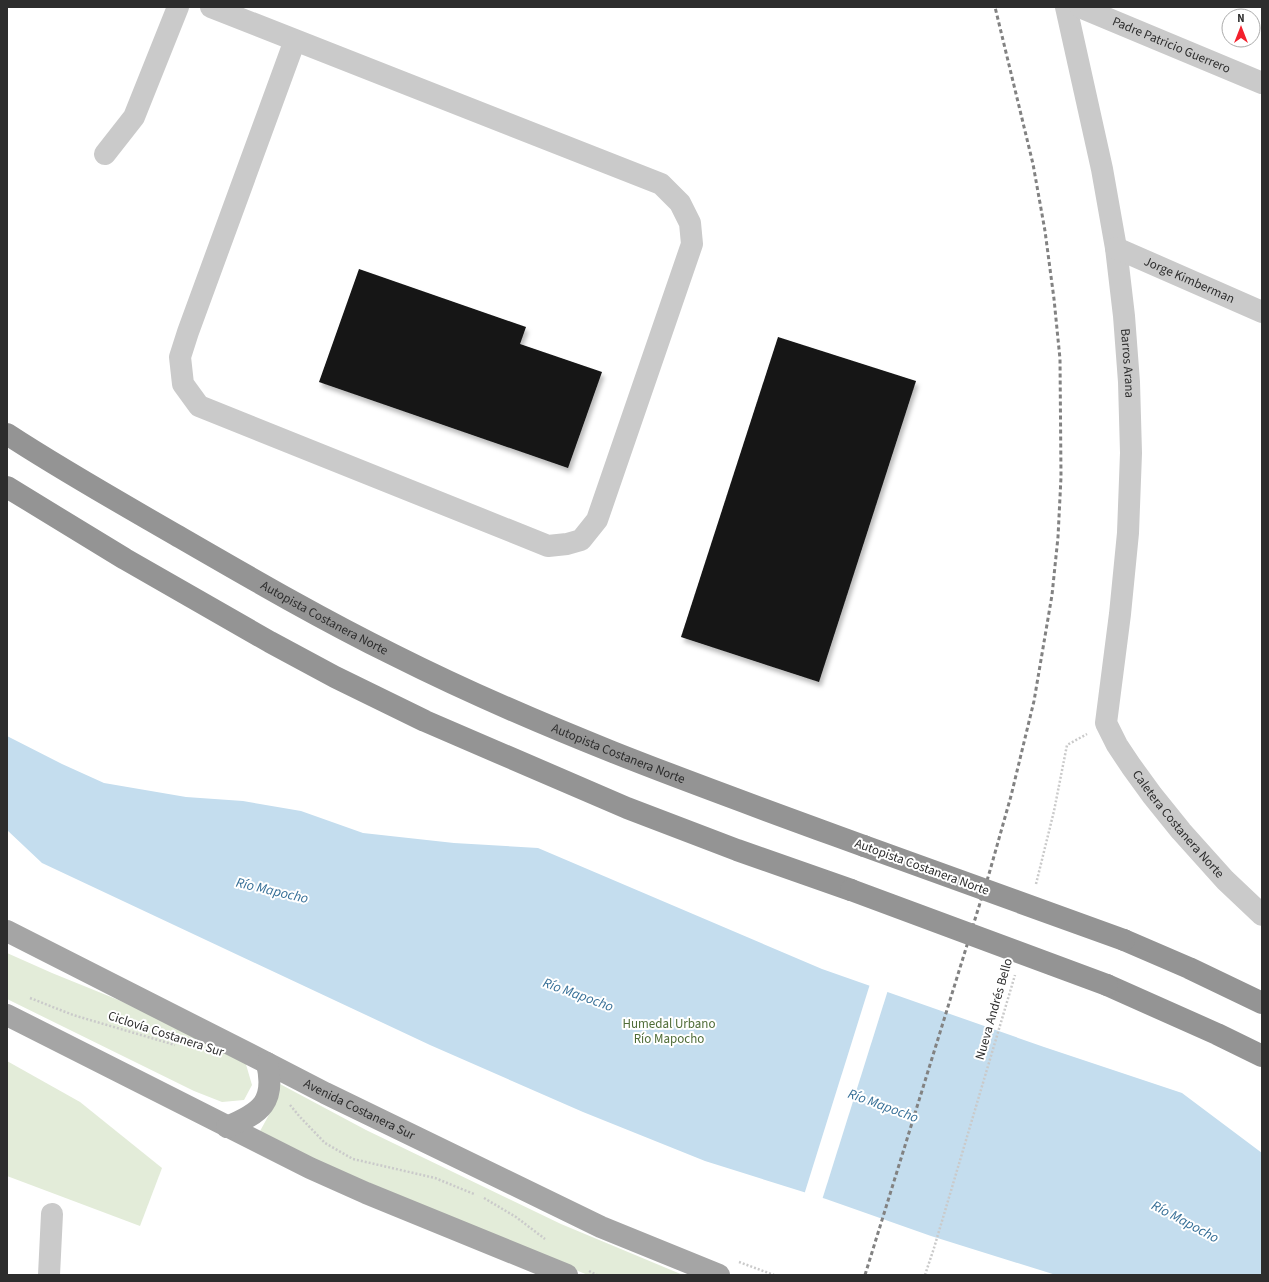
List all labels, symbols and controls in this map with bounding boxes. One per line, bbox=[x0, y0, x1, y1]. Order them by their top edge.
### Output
north arrow bbox=[1221, 8, 1261, 48]
text: N bbox=[1237, 11, 1245, 26]
street label: Padre Patricio Guerrero bbox=[1110, 12, 1233, 78]
street label: Jorge Kimberman bbox=[1141, 252, 1237, 308]
street label: Barros Arana bbox=[1116, 328, 1138, 398]
street label: Autopista Costanera Norte bbox=[257, 576, 391, 660]
street label: Autopista Costanera Norte bbox=[549, 719, 688, 788]
street label: Caletera Costanera Norte bbox=[1128, 766, 1228, 882]
street label: Autopista Costanera Norte bbox=[852, 834, 992, 900]
water label: Río Mapocho bbox=[234, 873, 310, 909]
street label: Nueva Andrés Bello bbox=[971, 956, 1017, 1062]
water label: Río Mapocho bbox=[540, 973, 616, 1017]
street label: Ciclovía Costanera Sur bbox=[106, 1007, 227, 1061]
park label: Humedal Urbano Río Mapocho bbox=[622, 1015, 716, 1048]
street label: Avenida Costanera Sur bbox=[301, 1074, 419, 1145]
water label: Río Mapocho bbox=[845, 1084, 921, 1128]
water label: Río Mapocho bbox=[1148, 1196, 1222, 1248]

